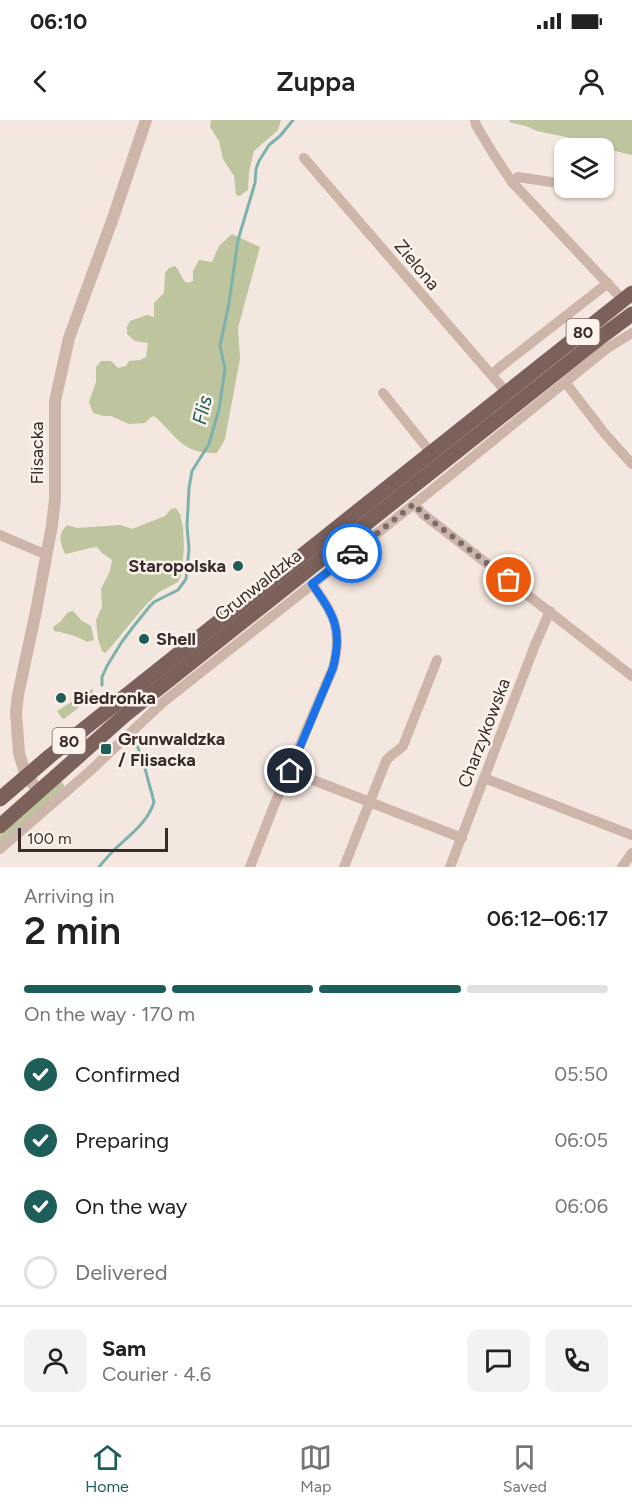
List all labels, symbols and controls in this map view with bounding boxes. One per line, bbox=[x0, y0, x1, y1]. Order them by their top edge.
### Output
text: 06:10 bbox=[30, 8, 87, 35]
icon: back bbox=[24, 65, 57, 98]
text: Zuppa bbox=[277, 65, 355, 98]
icon: person bbox=[575, 65, 608, 98]
map controls bbox=[554, 138, 614, 198]
button: layers bbox=[554, 138, 614, 198]
street label: Zielona bbox=[390, 235, 444, 295]
road number: 80 bbox=[566, 319, 600, 345]
water label: Flis bbox=[187, 392, 217, 427]
street label: Flisacka bbox=[26, 422, 48, 484]
courier bbox=[322, 523, 382, 583]
icon: car bbox=[336, 537, 369, 570]
street label: Grunwaldzka bbox=[210, 544, 306, 626]
pin bbox=[483, 554, 534, 605]
place label: Staropolska bbox=[128, 555, 226, 577]
marker: Staropolska bbox=[231, 559, 245, 573]
icon: bag bbox=[492, 563, 525, 596]
place label: Shell bbox=[156, 628, 196, 650]
marker: Shell bbox=[137, 632, 151, 646]
street label: Charzykowska bbox=[453, 675, 515, 791]
place label: Biedronka bbox=[73, 687, 156, 709]
marker: Biedronka bbox=[54, 691, 68, 705]
road number: 80 bbox=[52, 728, 86, 754]
place label: Grunwaldzka / Flisacka bbox=[118, 728, 225, 771]
marker: Grunwaldzka / Flisacka bbox=[99, 742, 113, 756]
pin bbox=[264, 745, 315, 796]
icon: home bbox=[273, 754, 306, 787]
scale bar bbox=[18, 825, 168, 852]
text: 100 m bbox=[27, 829, 72, 848]
text: Arriving in bbox=[24, 884, 114, 908]
text: 06:12–06:17 bbox=[487, 905, 608, 932]
text: 2 min bbox=[24, 907, 121, 954]
text: On the way · 170 m bbox=[24, 1002, 195, 1026]
icon: check bbox=[24, 1058, 57, 1091]
text: Confirmed bbox=[75, 1061, 180, 1088]
text: 05:50 bbox=[554, 1062, 608, 1086]
icon: check bbox=[24, 1124, 57, 1157]
text: Preparing bbox=[75, 1127, 169, 1154]
text: 06:05 bbox=[554, 1128, 608, 1152]
icon: check bbox=[24, 1190, 57, 1223]
text: On the way bbox=[75, 1193, 187, 1220]
text: 06:06 bbox=[555, 1194, 608, 1218]
text: Delivered bbox=[75, 1259, 168, 1286]
button: person bbox=[24, 1329, 87, 1392]
button: chat bbox=[467, 1329, 530, 1392]
button: phone bbox=[545, 1329, 608, 1392]
text: Sam bbox=[102, 1335, 146, 1362]
text: Courier · 4.6 bbox=[102, 1362, 211, 1386]
tab: Home bbox=[85, 1441, 129, 1496]
tab: Map bbox=[299, 1441, 332, 1496]
tab: Saved bbox=[503, 1441, 547, 1496]

